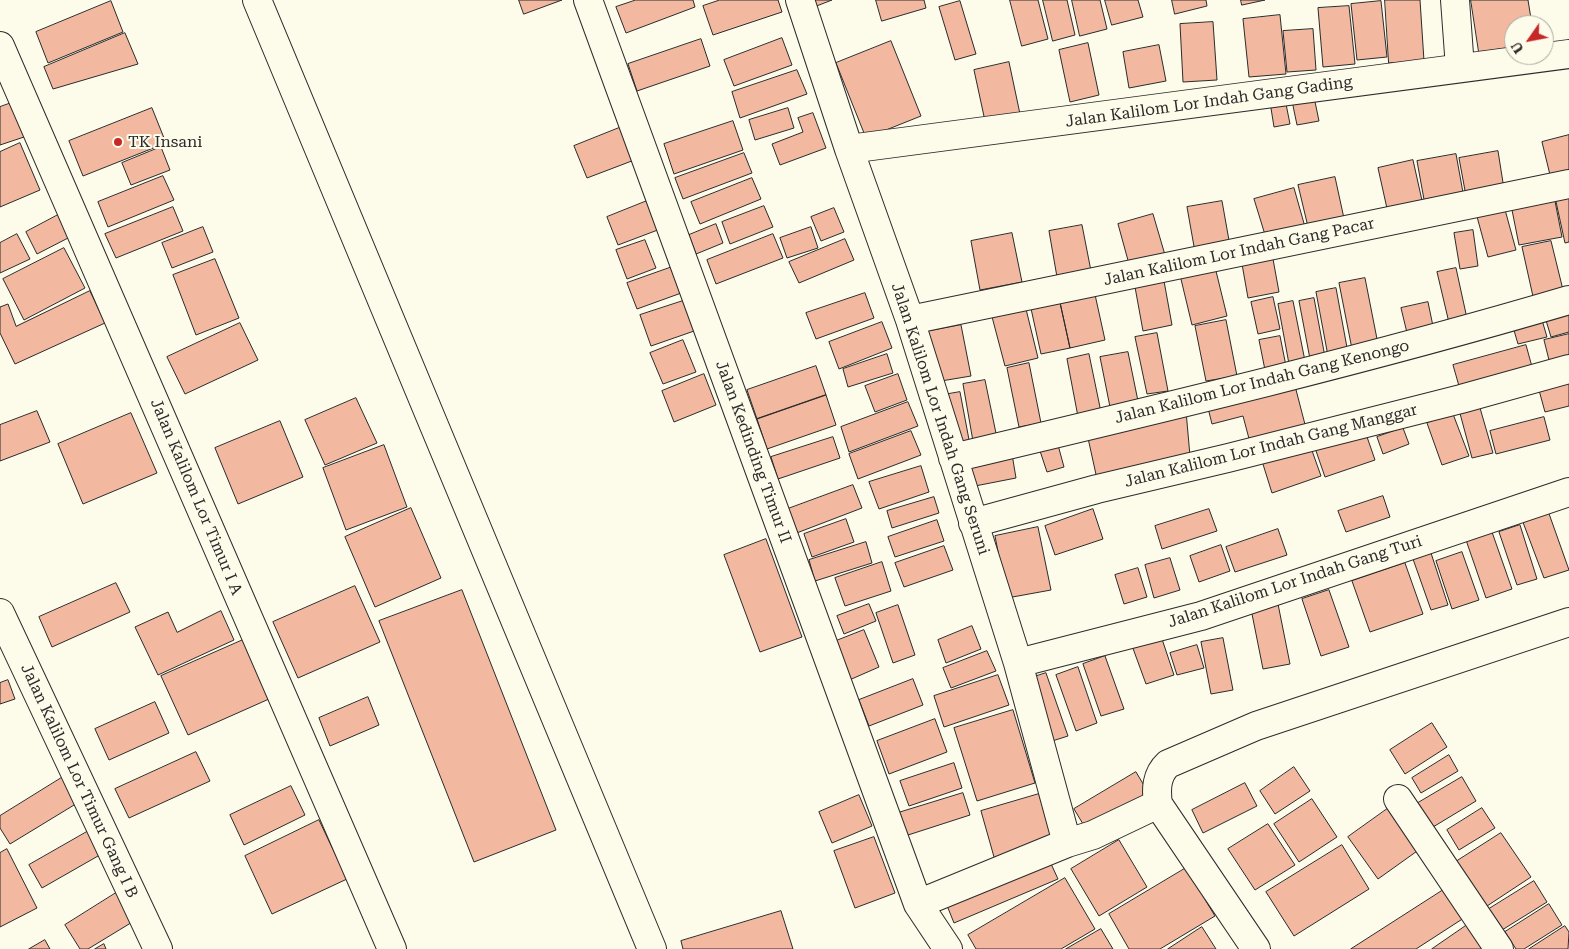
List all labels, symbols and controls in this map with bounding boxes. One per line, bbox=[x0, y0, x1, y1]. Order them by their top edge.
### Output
north arrow bbox=[1504, 15, 1554, 65]
text: U bbox=[1508, 39, 1527, 57]
street label: Jalan Kalilom Lor Indah Gang Gading bbox=[1064, 72, 1354, 132]
place label: TK Insani bbox=[128, 132, 202, 152]
marker: TK Insani bbox=[112, 136, 124, 148]
street label: Jalan Kalilom Lor Indah Gang Pacar bbox=[1102, 214, 1376, 290]
street label: Jalan Kalilom Lor Indah Gang Seruni bbox=[887, 281, 993, 557]
street label: Jalan Kalilom Lor Indah Gang Kenongo bbox=[1113, 336, 1411, 428]
street label: Jalan Kedinding Timur II bbox=[711, 358, 795, 546]
street label: Jalan Kalilom Lor Timur I A bbox=[146, 396, 246, 598]
street label: Jalan Kalilom Lor Indah Gang Manggar bbox=[1123, 400, 1419, 492]
street label: Jalan Kalilom Lor Indah Gang Turi bbox=[1166, 532, 1424, 632]
street label: Jalan Kalilom Lor Timur Gang I B bbox=[16, 661, 142, 901]

